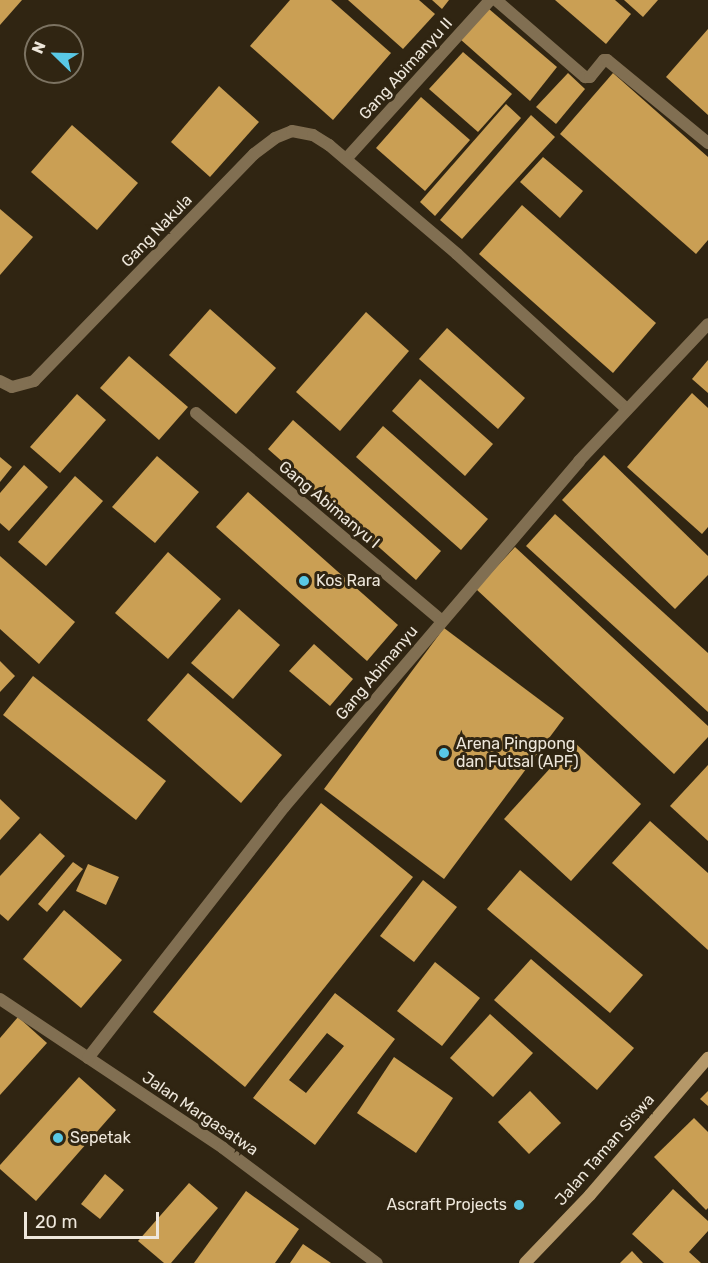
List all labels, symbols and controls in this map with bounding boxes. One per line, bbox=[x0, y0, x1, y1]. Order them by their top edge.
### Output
street label: Gang Abimanyu II bbox=[355, 14, 457, 124]
north arrow bbox=[24, 24, 84, 84]
text: N bbox=[28, 39, 50, 57]
street label: Gang Nakula bbox=[118, 191, 196, 271]
street label: Gang Abimanyu I bbox=[274, 457, 384, 553]
place label: Kos Rara bbox=[316, 571, 380, 591]
marker: Kos Rara bbox=[297, 574, 311, 588]
street label: Gang Abimanyu bbox=[332, 622, 422, 724]
place label: Arena Pingpong dan Futsal (APF) bbox=[456, 734, 579, 772]
marker: Arena Pingpong dan Futsal (APF) bbox=[437, 746, 451, 760]
street label: Jalan Margasatwa bbox=[138, 1068, 262, 1160]
street label: Jalan Taman Siswa bbox=[551, 1090, 659, 1210]
place label: Sepetak bbox=[70, 1128, 131, 1148]
marker: Sepetak bbox=[51, 1131, 65, 1145]
place label: Ascraft Projects bbox=[387, 1195, 507, 1215]
marker: Ascraft Projects bbox=[512, 1198, 526, 1212]
scale bar bbox=[27, 1200, 162, 1238]
text: 20 m bbox=[35, 1211, 77, 1233]

